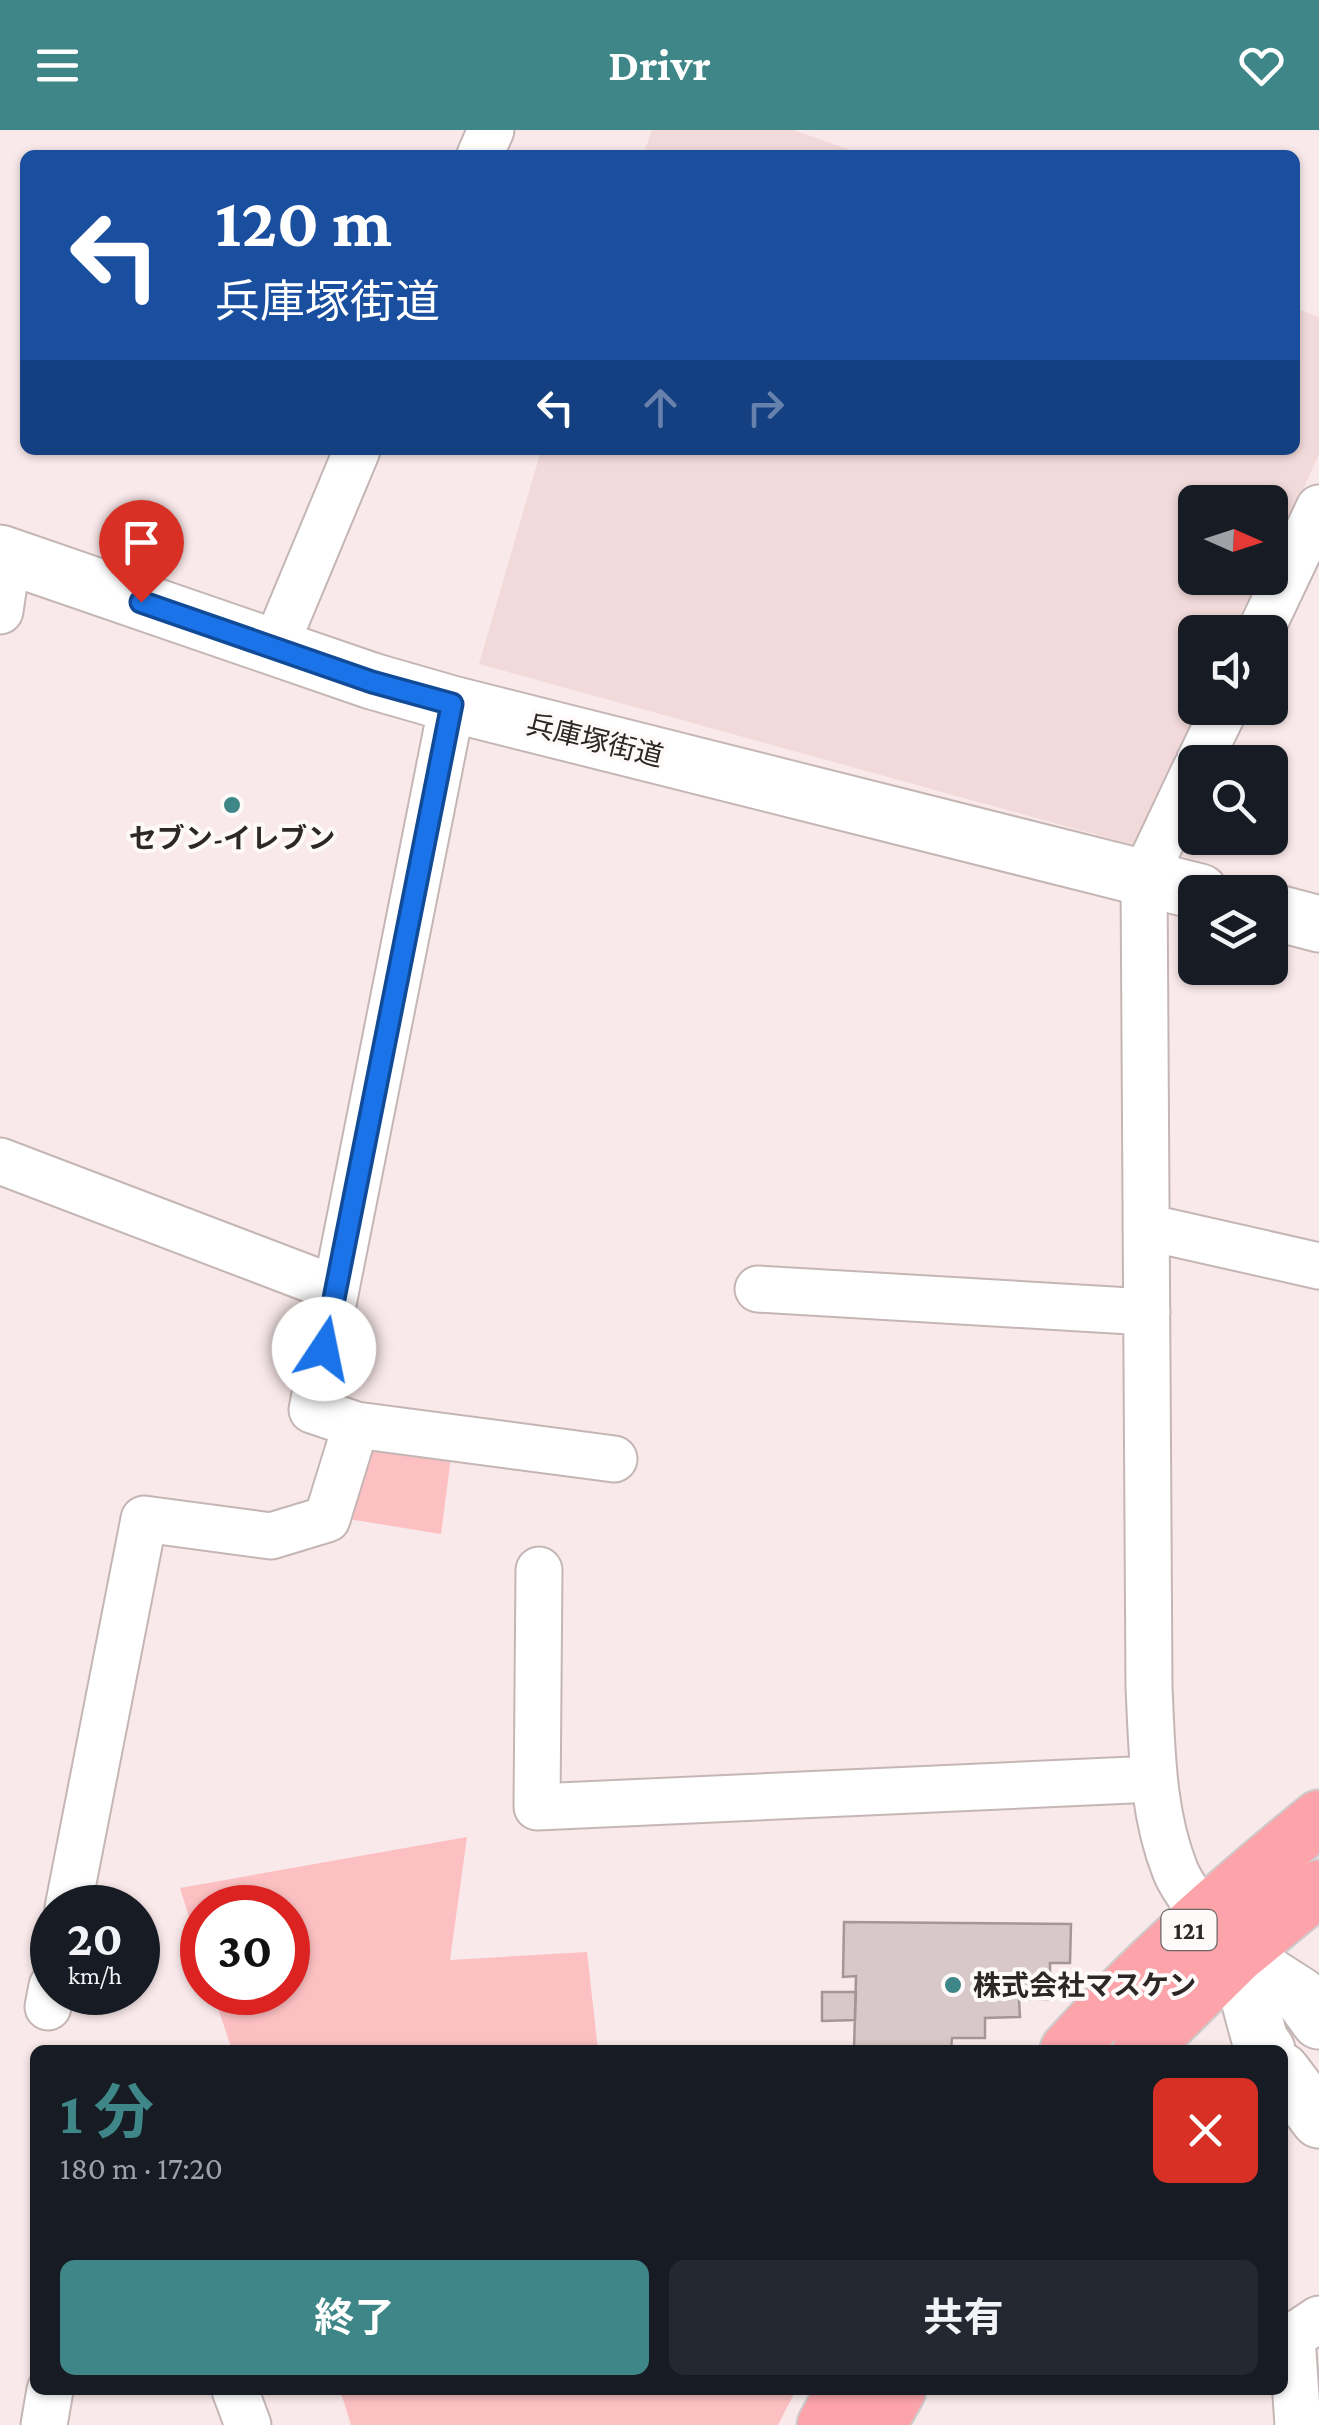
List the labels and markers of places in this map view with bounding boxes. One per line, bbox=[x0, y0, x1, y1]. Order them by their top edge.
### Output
pin bbox=[99, 500, 184, 603]
marker: セブン-イレブン bbox=[221, 794, 243, 816]
place label: セブン-イレブン bbox=[129, 823, 335, 854]
place label: 株式会社マスケン bbox=[973, 1970, 1196, 2001]
marker: 株式会社マスケン bbox=[942, 1974, 964, 1996]

